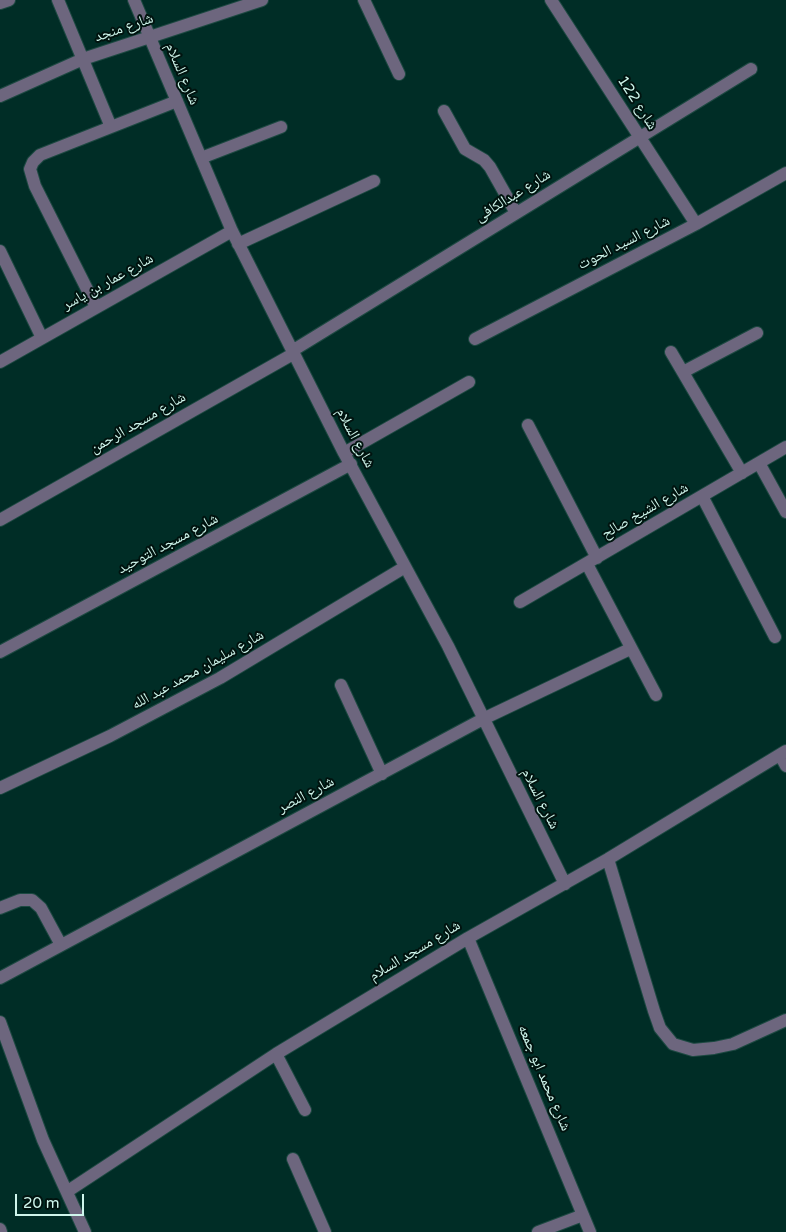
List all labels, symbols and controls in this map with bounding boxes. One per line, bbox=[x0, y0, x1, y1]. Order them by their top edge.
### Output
street label: شارع منجد bbox=[92, 10, 156, 46]
street label: شارع السلام bbox=[161, 40, 203, 108]
street label: شارع 122 bbox=[613, 73, 661, 133]
street label: شارع عبدالكافى bbox=[472, 166, 554, 226]
street label: شارع السيد الحوت bbox=[575, 212, 673, 274]
street label: شارع عمار بن ياسر bbox=[59, 250, 157, 314]
street label: شارع مسجد الرحمن bbox=[87, 388, 189, 458]
street label: شارع السلام bbox=[332, 405, 378, 471]
street label: شارع الشيخ صالح bbox=[598, 479, 692, 543]
street label: شارع مسجد التوحيد bbox=[115, 510, 221, 578]
street label: شارع سليمان محمد عبد الله bbox=[129, 626, 267, 714]
street label: شارع السلام bbox=[517, 766, 563, 832]
street label: شارع النصر bbox=[275, 773, 337, 817]
street label: شارع مسجد السلام bbox=[366, 917, 464, 985]
street label: شارع محمد ابو جمعه bbox=[513, 1022, 575, 1134]
scale bar bbox=[18, 1184, 86, 1216]
text: 20 m bbox=[23, 1194, 60, 1212]

